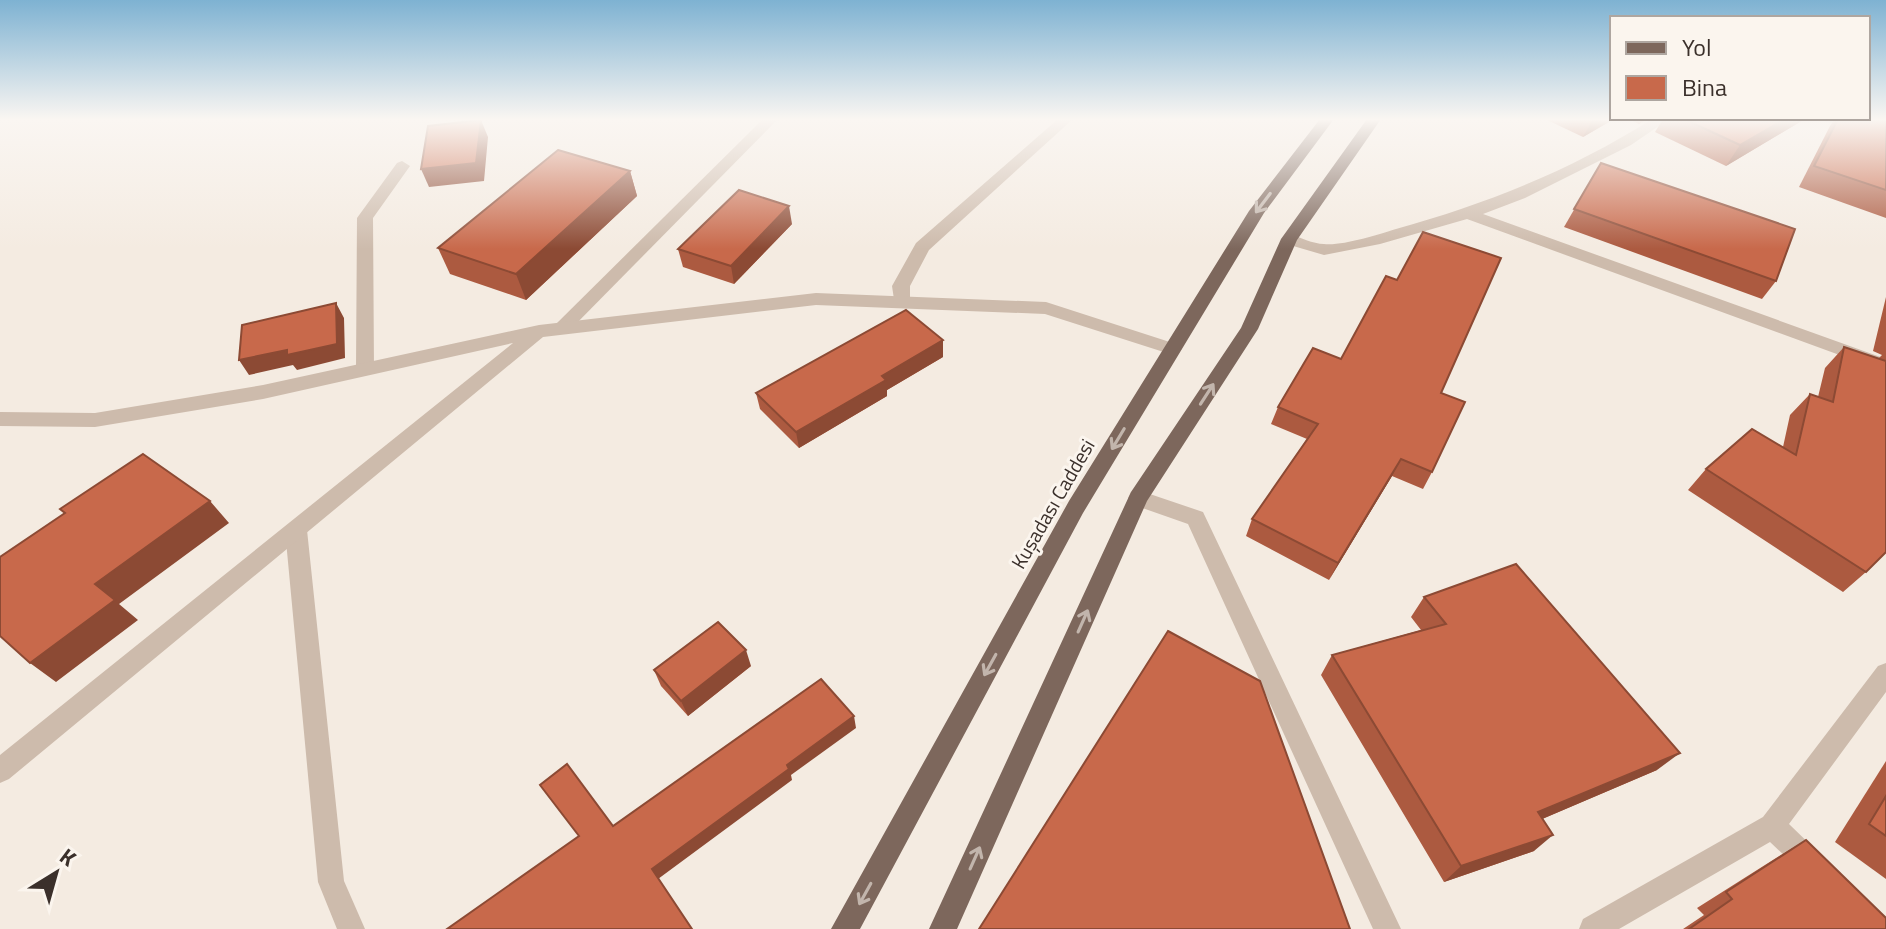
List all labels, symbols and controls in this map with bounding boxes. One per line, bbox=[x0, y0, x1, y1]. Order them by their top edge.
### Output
legend bbox=[1610, 16, 1870, 120]
text: Yol bbox=[1682, 29, 1711, 65]
text: Bina bbox=[1682, 69, 1727, 105]
one-way arrow bbox=[1254, 192, 1271, 213]
one-way arrow bbox=[1199, 383, 1215, 405]
one-way arrow bbox=[1109, 427, 1125, 450]
street label: Kuşadası Caddesi bbox=[1003, 433, 1102, 575]
one-way arrow bbox=[1076, 609, 1091, 634]
one-way arrow bbox=[981, 653, 997, 677]
north arrow bbox=[16, 833, 96, 913]
text: K bbox=[53, 840, 83, 875]
one-way arrow bbox=[968, 846, 983, 870]
one-way arrow bbox=[857, 881, 872, 905]

